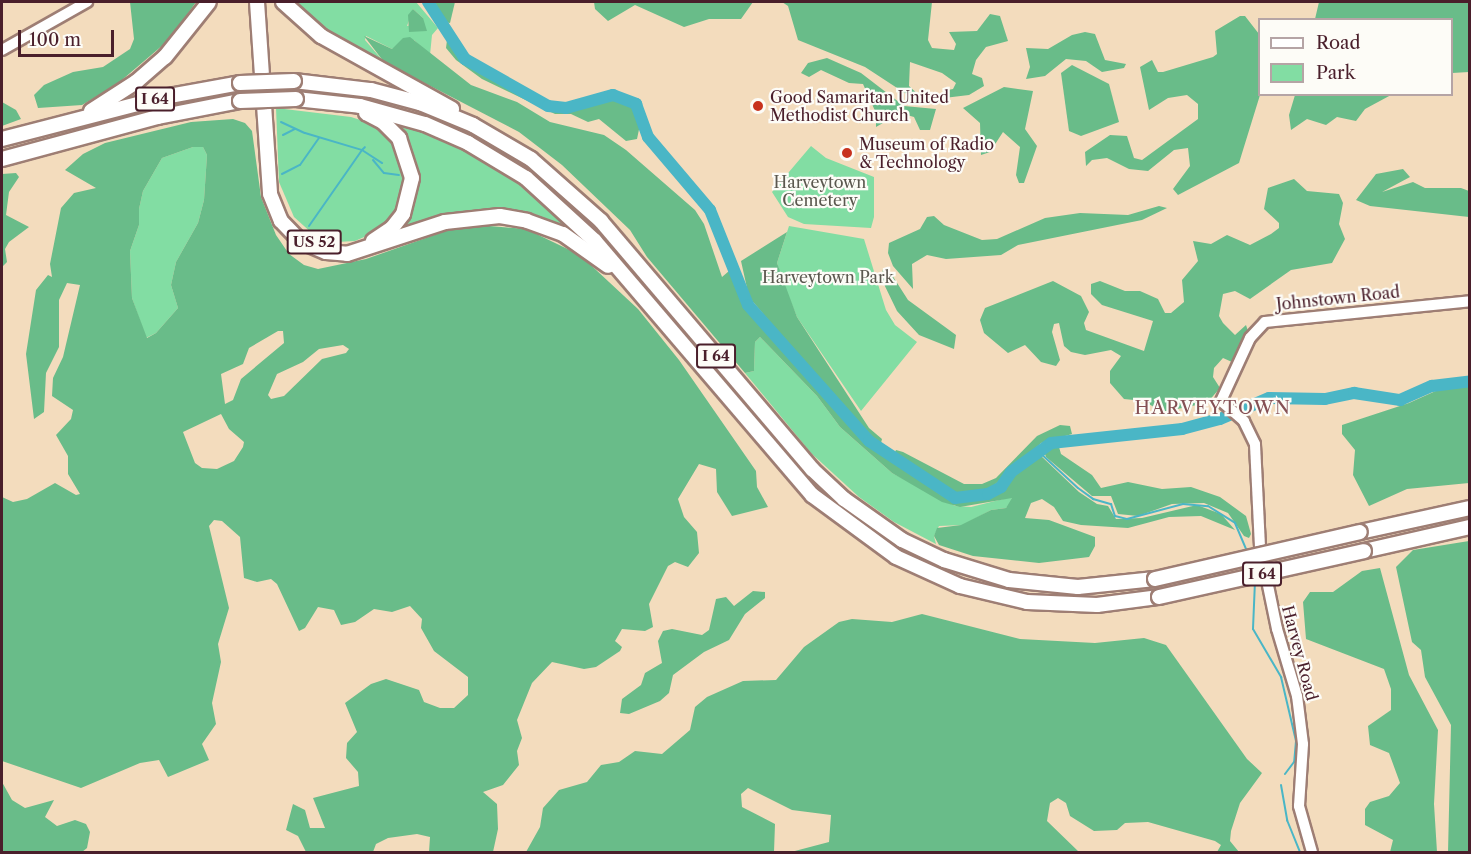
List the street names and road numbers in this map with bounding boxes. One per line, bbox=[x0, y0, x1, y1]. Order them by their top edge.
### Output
road number: I 64 bbox=[134, 87, 176, 111]
road number: US 52 bbox=[286, 230, 342, 254]
street label: Johnstown Road bbox=[1275, 282, 1401, 314]
road number: I 64 bbox=[695, 344, 737, 368]
road number: I 64 bbox=[1241, 562, 1283, 586]
street label: Harvey Road bbox=[1278, 603, 1322, 703]

